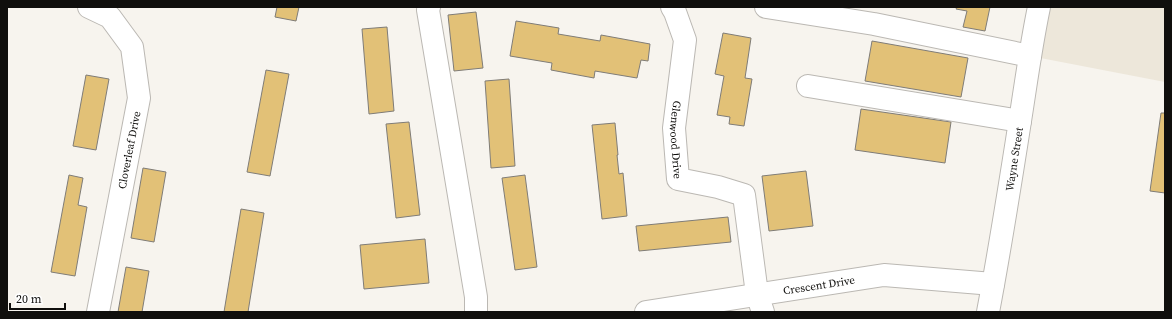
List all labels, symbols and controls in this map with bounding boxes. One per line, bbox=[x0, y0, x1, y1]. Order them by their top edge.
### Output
street label: Glenwood Drive bbox=[666, 100, 685, 180]
street label: Cloverleaf Drive bbox=[115, 109, 144, 190]
street label: Wayne Street bbox=[1002, 126, 1027, 192]
street label: Crescent Drive bbox=[782, 273, 856, 299]
scale bar bbox=[10, 285, 65, 311]
text: 20 m bbox=[16, 291, 42, 307]

